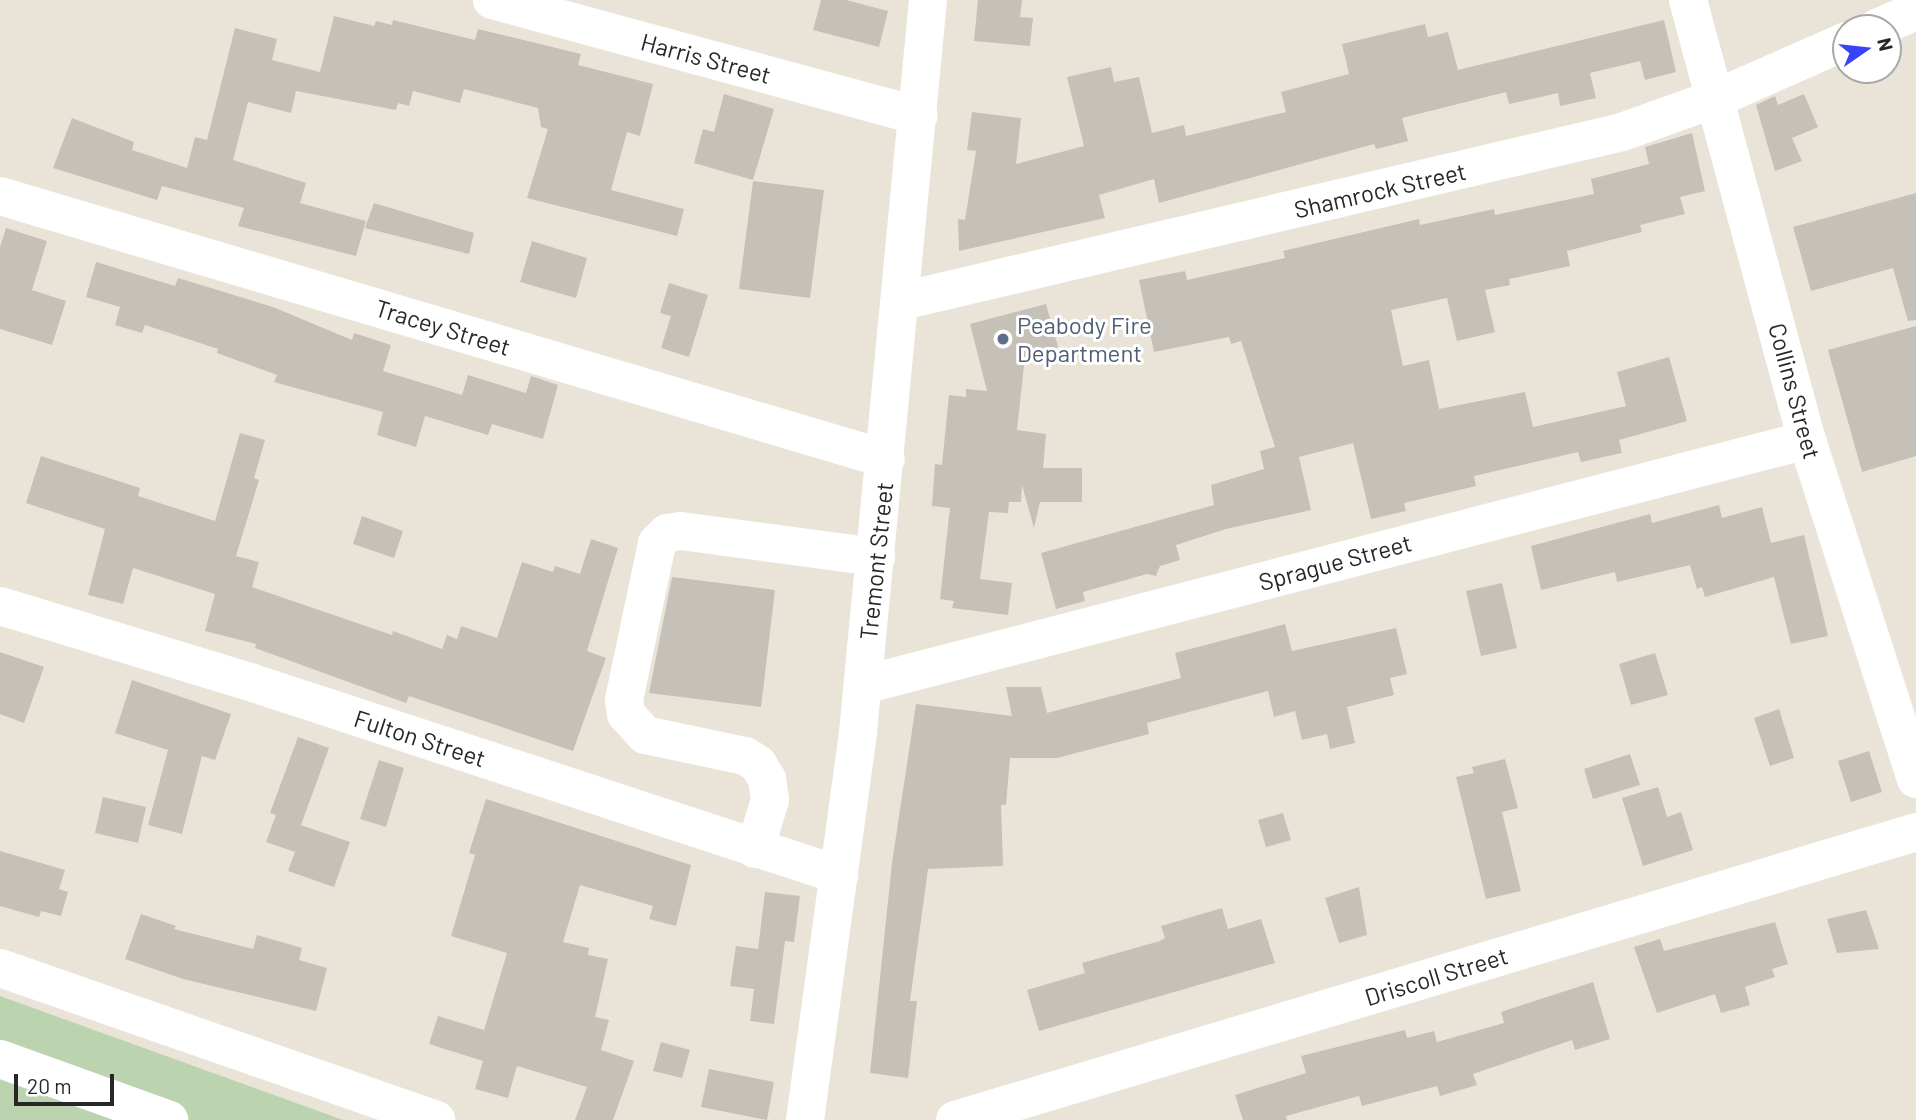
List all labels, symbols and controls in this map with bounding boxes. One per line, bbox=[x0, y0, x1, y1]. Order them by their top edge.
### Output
north arrow bbox=[1832, 14, 1902, 84]
street label: Harris Street bbox=[638, 27, 774, 89]
text: N bbox=[1873, 35, 1899, 53]
street label: Shamrock Street bbox=[1291, 156, 1469, 224]
street label: Tracey Street bbox=[372, 293, 514, 361]
place label: Peabody Fire Department bbox=[1017, 311, 1152, 367]
street label: Collins Street bbox=[1763, 320, 1827, 462]
marker: Peabody Fire Department bbox=[995, 331, 1011, 347]
street label: Tremont Street bbox=[853, 481, 899, 641]
street label: Sprague Street bbox=[1255, 528, 1415, 596]
street label: Fulton Street bbox=[351, 703, 489, 773]
street label: Driscoll Street bbox=[1361, 941, 1511, 1011]
scale bar bbox=[18, 1060, 117, 1104]
text: 20 m bbox=[27, 1073, 72, 1098]

